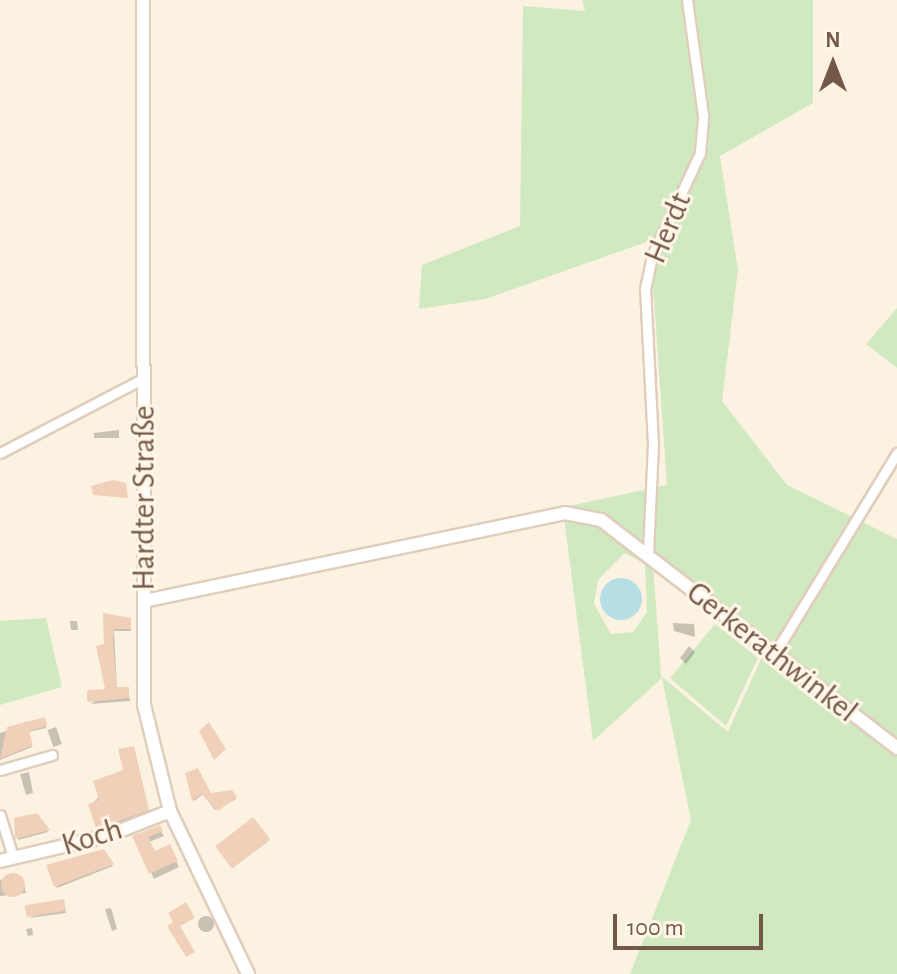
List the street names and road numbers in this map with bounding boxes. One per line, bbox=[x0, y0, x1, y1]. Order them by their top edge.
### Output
street label: Herdt bbox=[636, 187, 700, 269]
street label: Hardter Straße bbox=[125, 405, 163, 591]
street label: Gerkerathwinkel bbox=[679, 573, 865, 731]
street label: Koch bbox=[57, 810, 127, 864]

